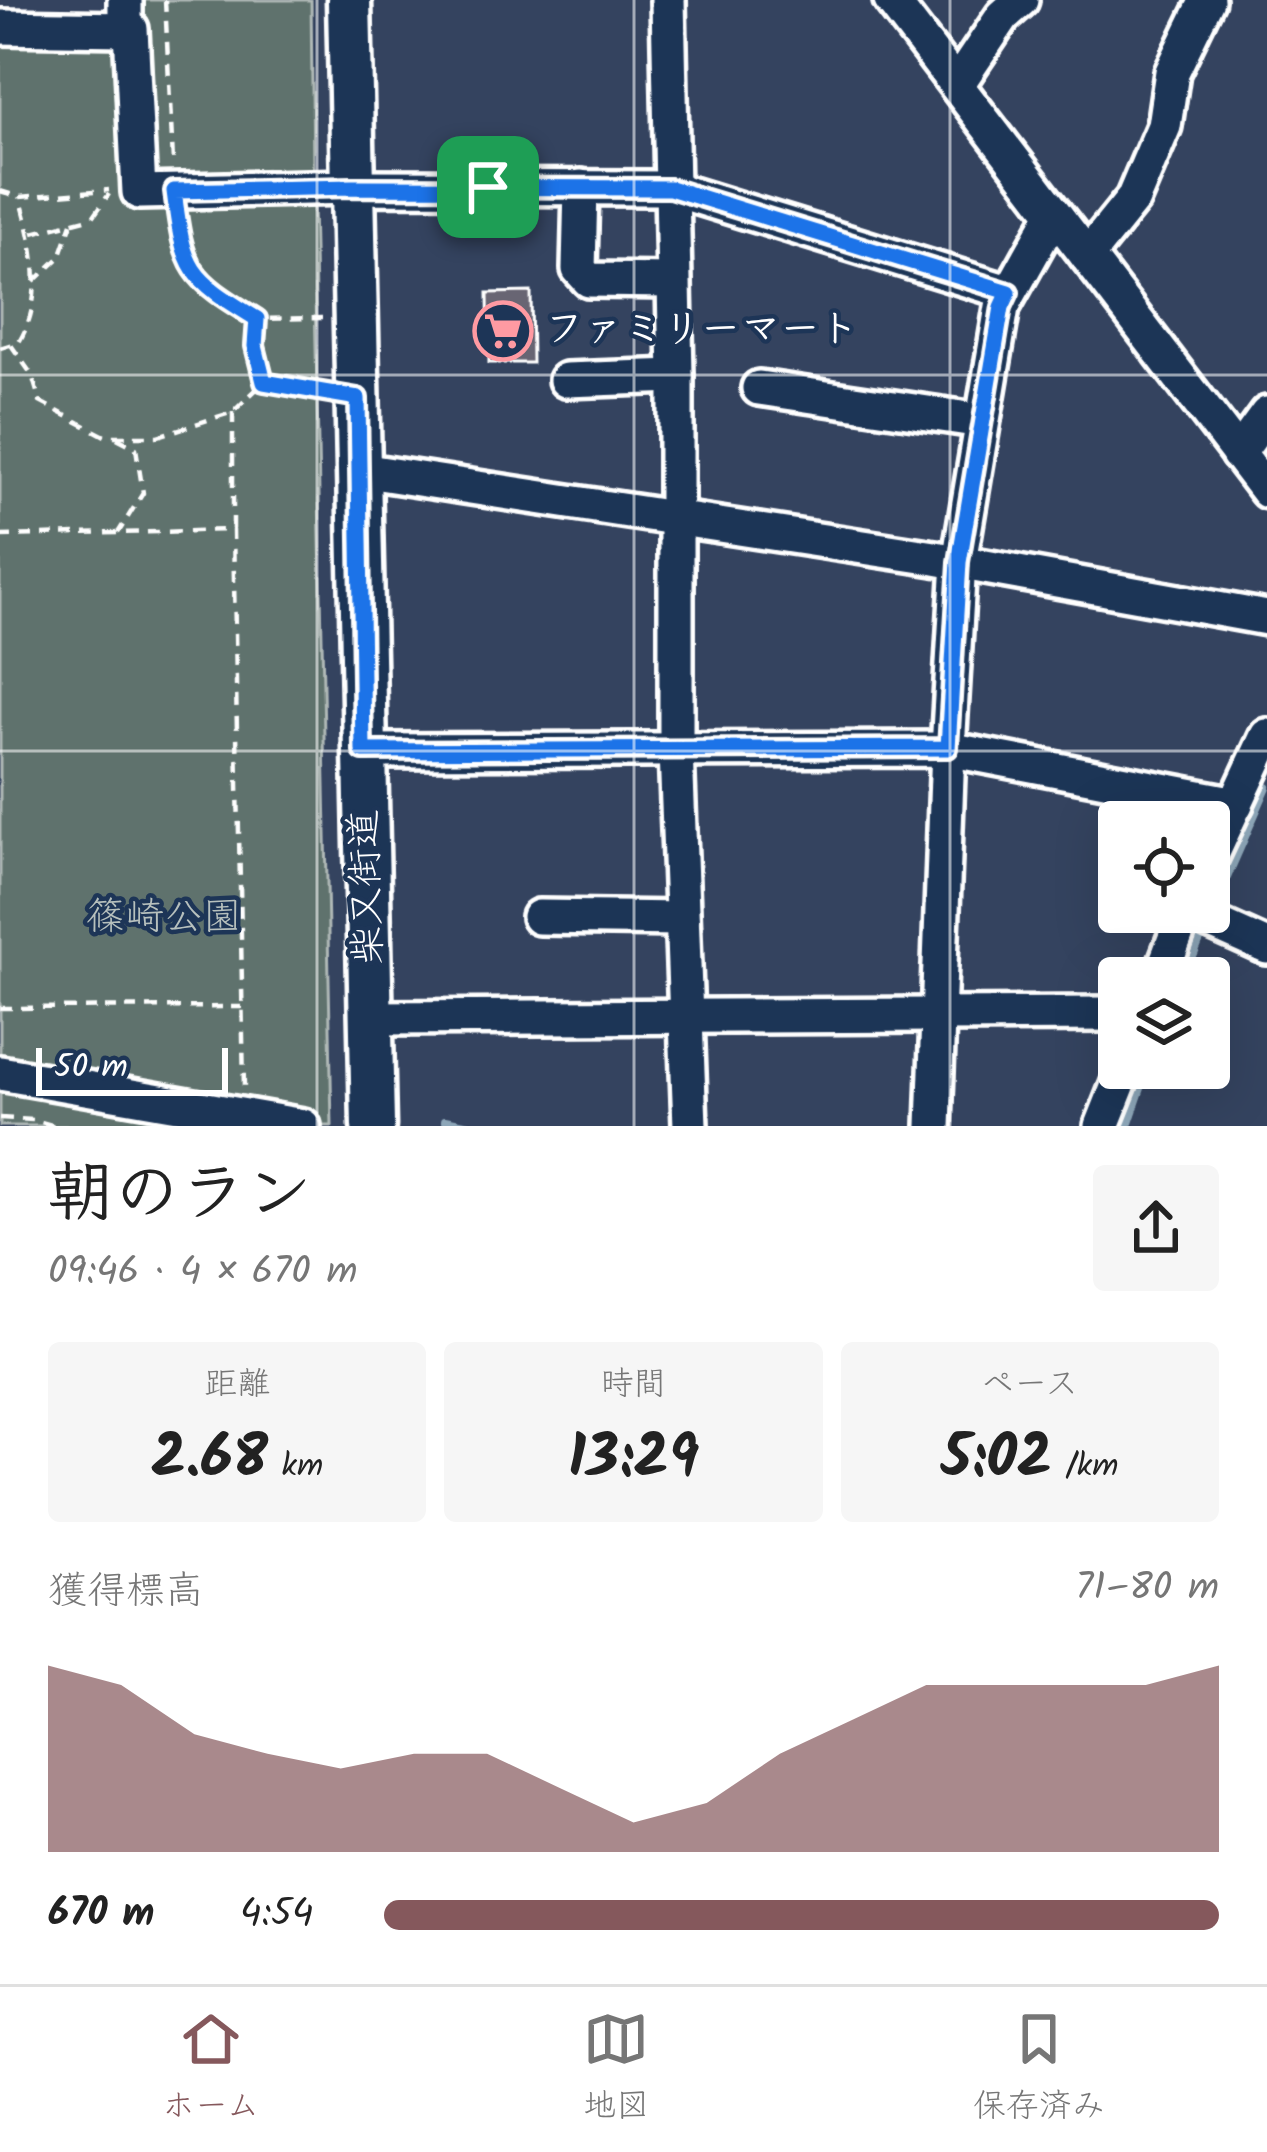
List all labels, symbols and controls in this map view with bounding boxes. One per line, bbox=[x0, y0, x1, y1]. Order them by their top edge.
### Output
pin bbox=[437, 136, 539, 238]
icon: arrive bbox=[455, 154, 521, 220]
supermarket icon: ファミリーマート bbox=[472, 300, 534, 362]
place label: ファミリーマート bbox=[545, 300, 859, 362]
map controls bbox=[1098, 801, 1230, 1089]
button: locate bbox=[1098, 801, 1230, 933]
street label: 柴又街道 bbox=[334, 808, 402, 966]
park label: 篠崎公園 bbox=[86, 888, 242, 950]
button: layers bbox=[1098, 957, 1230, 1089]
scale bar bbox=[36, 1042, 228, 1095]
text: 50 m bbox=[54, 1042, 128, 1095]
text: 朝のラン bbox=[48, 1144, 312, 1249]
button: share bbox=[1093, 1165, 1219, 1291]
text: 09:46 · 4 × 670 m bbox=[48, 1242, 357, 1304]
text: 距離 bbox=[204, 1359, 270, 1412]
text: 時間 bbox=[600, 1359, 666, 1412]
text: ペース bbox=[981, 1359, 1078, 1412]
text: 2.68 bbox=[151, 1412, 268, 1508]
text: 13:29 bbox=[568, 1412, 699, 1508]
text: 5:02 bbox=[941, 1412, 1052, 1508]
text: km bbox=[268, 1441, 323, 1494]
text: /km bbox=[1052, 1441, 1119, 1494]
text: 71–80 m bbox=[1075, 1558, 1219, 1620]
text: 獲得標高 bbox=[48, 1562, 204, 1624]
text: 670 m bbox=[48, 1884, 155, 1946]
text: 4:54 bbox=[240, 1884, 314, 1946]
tab: ホーム bbox=[162, 2006, 260, 2134]
tab: 地図 bbox=[583, 2006, 649, 2134]
tab: 保存済み bbox=[973, 2006, 1105, 2134]

